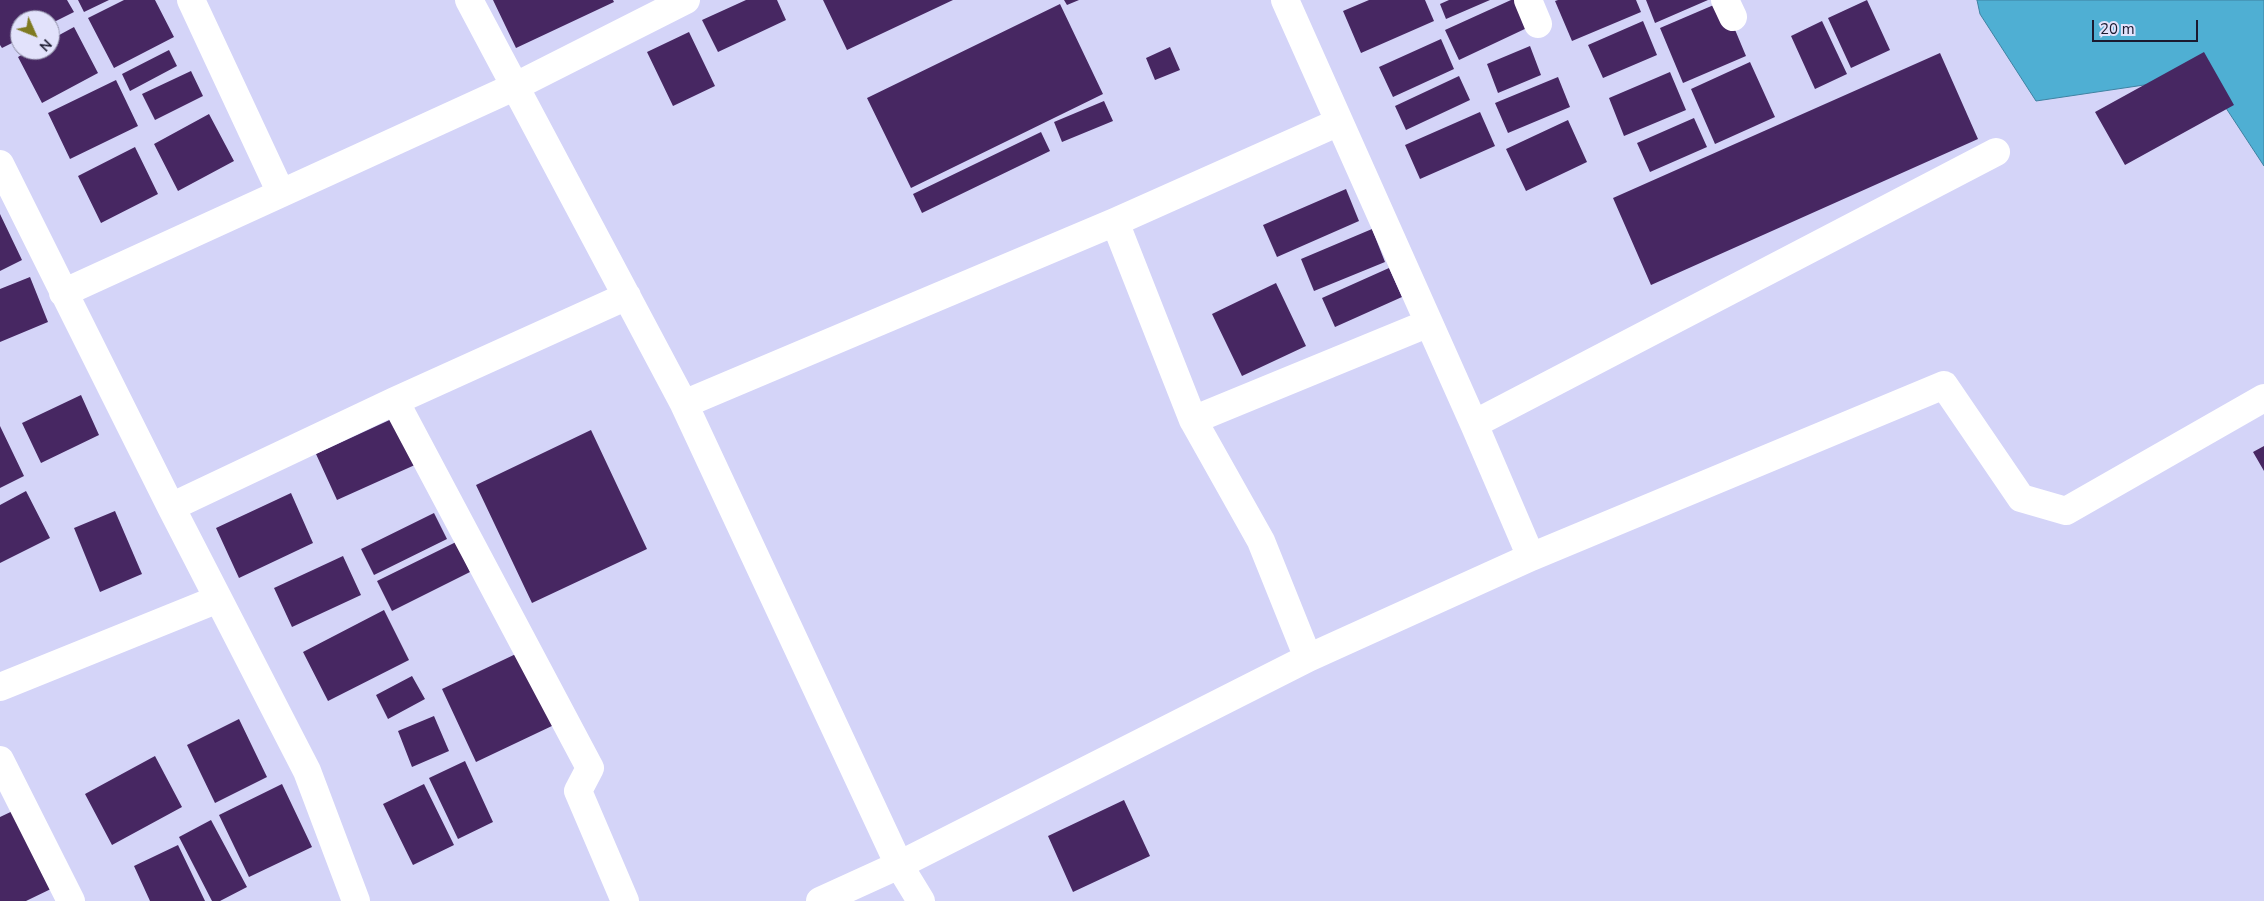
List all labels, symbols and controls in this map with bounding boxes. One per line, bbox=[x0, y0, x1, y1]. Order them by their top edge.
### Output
north arrow bbox=[10, 10, 60, 60]
scale bar bbox=[2094, 10, 2200, 42]
text: 20 m bbox=[2100, 19, 2135, 39]
text: N bbox=[35, 35, 56, 55]

